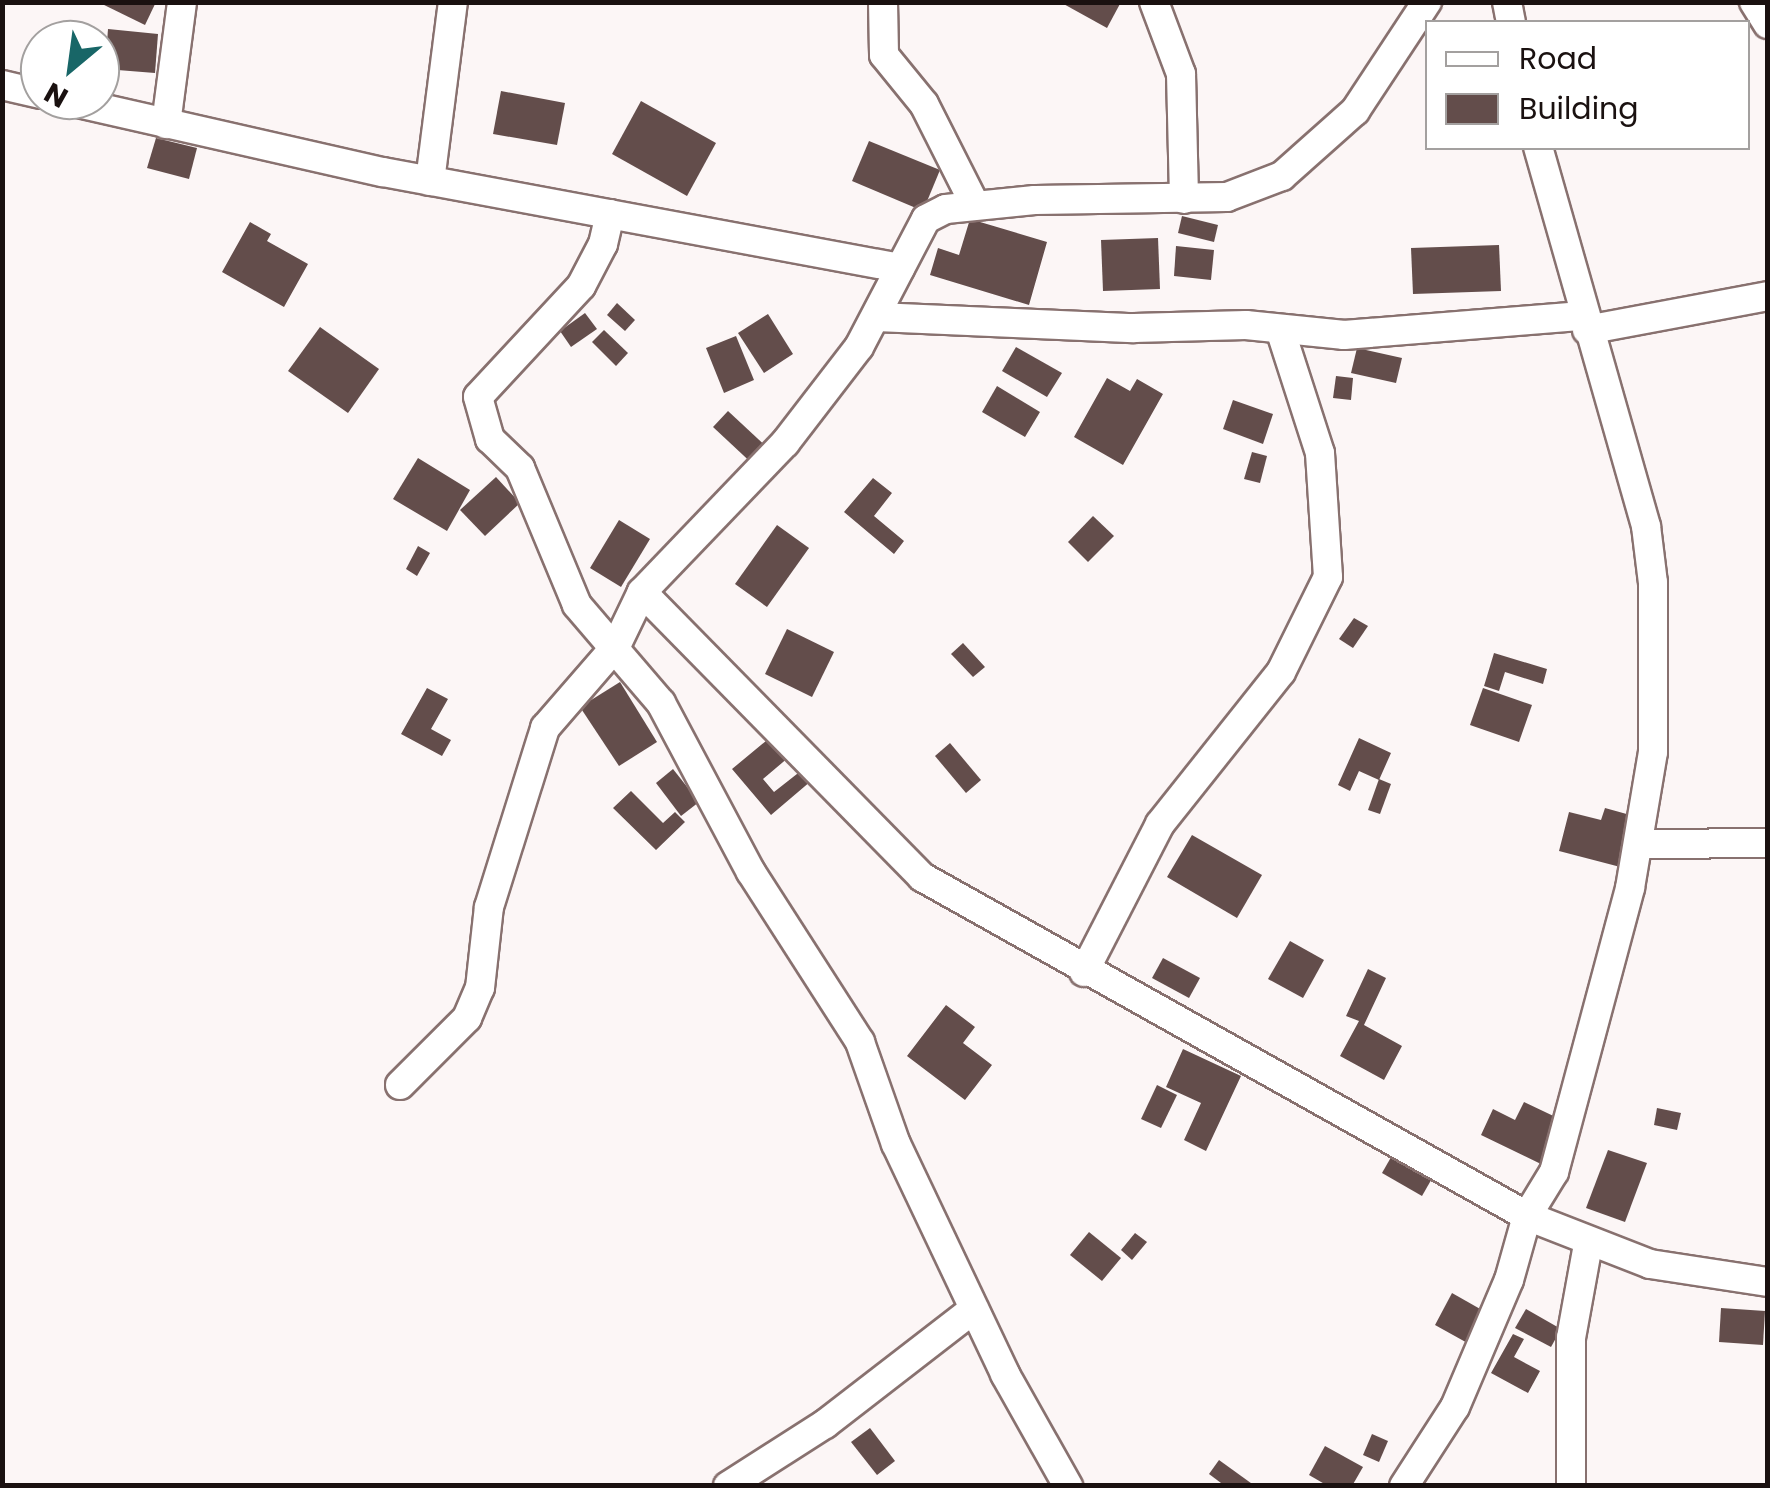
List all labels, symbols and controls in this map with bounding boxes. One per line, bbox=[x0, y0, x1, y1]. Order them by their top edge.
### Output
north arrow bbox=[20, 20, 120, 120]
legend bbox=[1425, 20, 1750, 150]
text: Road bbox=[1519, 37, 1597, 80]
text: N bbox=[38, 73, 75, 117]
text: Building bbox=[1519, 87, 1639, 130]

